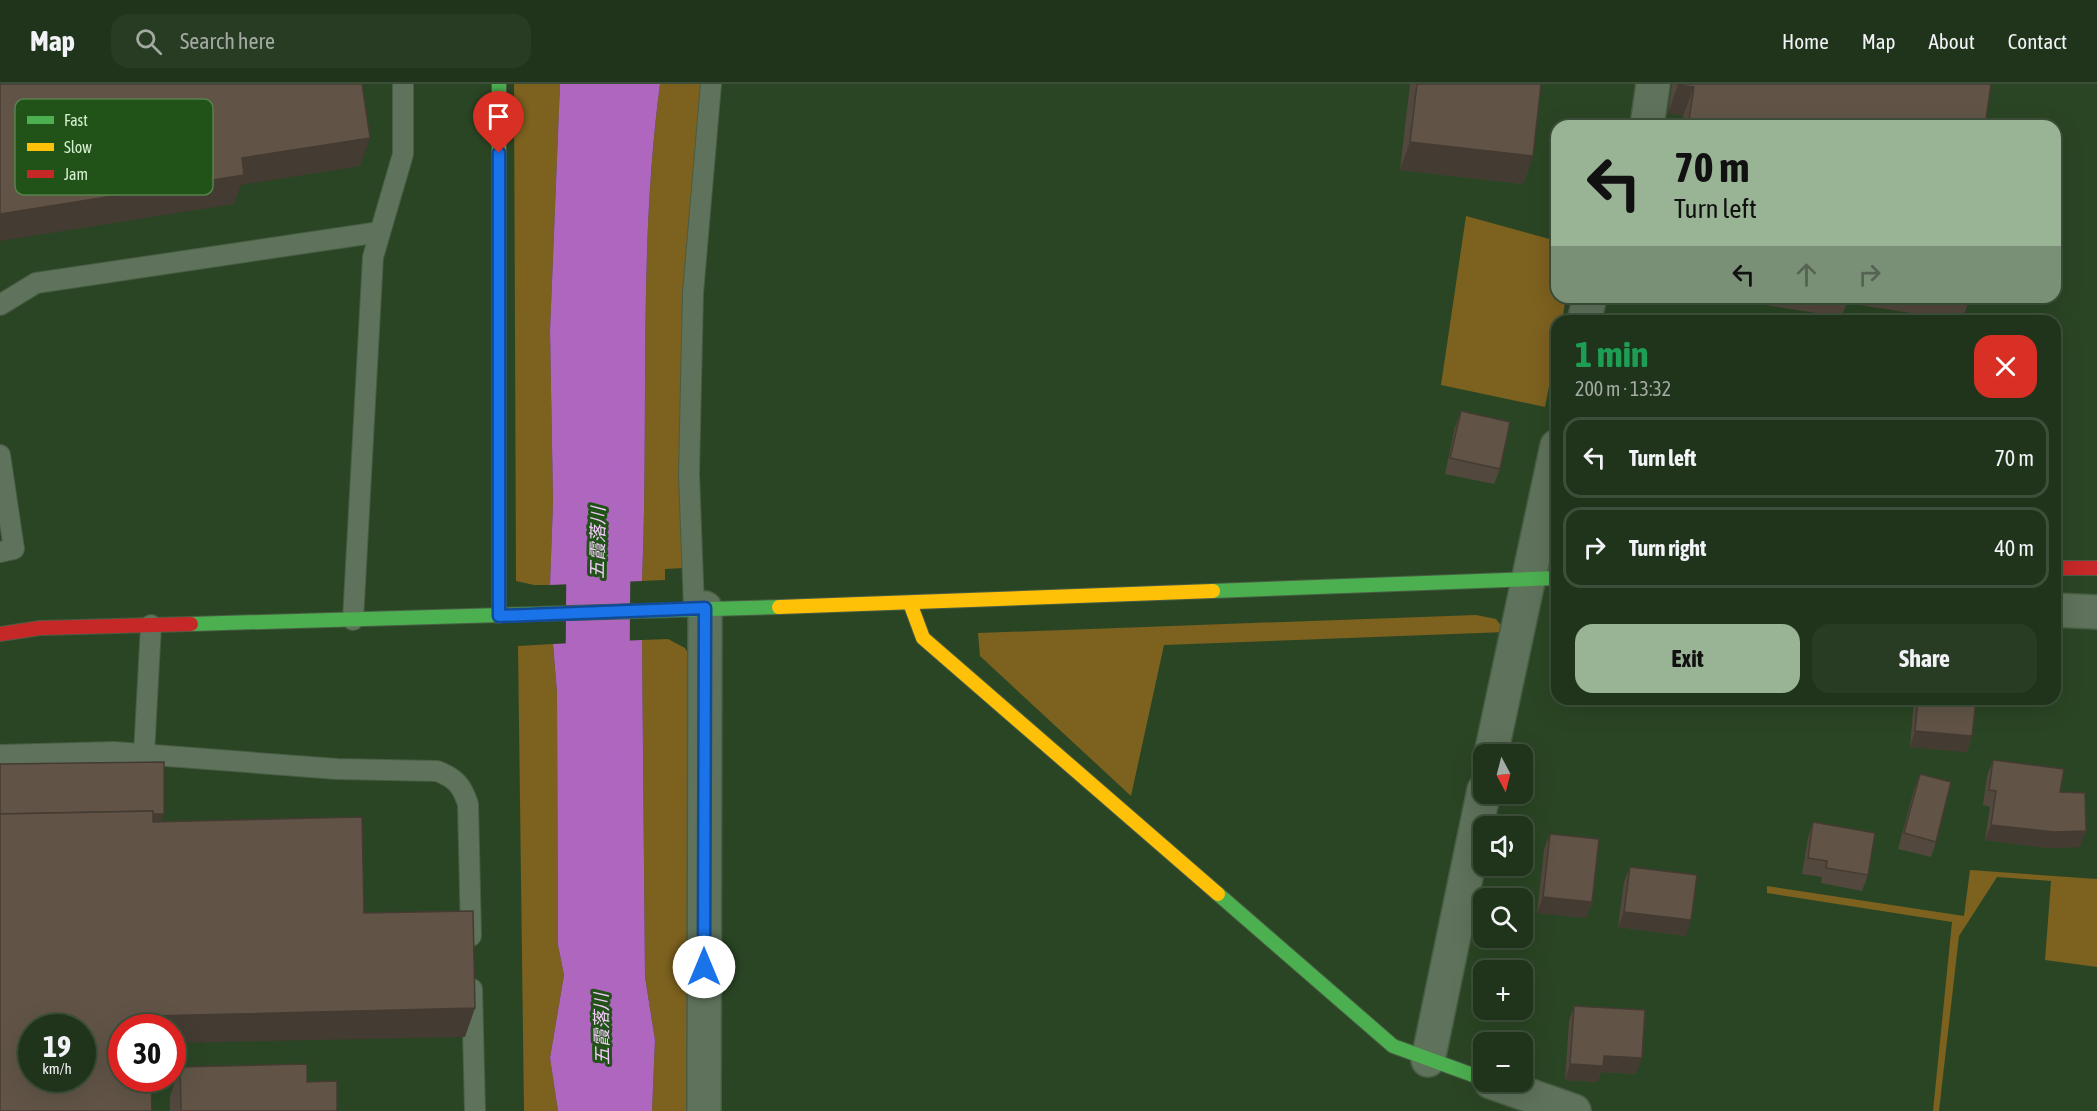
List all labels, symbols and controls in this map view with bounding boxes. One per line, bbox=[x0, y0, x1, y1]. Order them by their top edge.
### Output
search box bbox=[111, 14, 531, 68]
text: Map bbox=[30, 25, 75, 57]
icon: search bbox=[132, 25, 165, 58]
text: Search here bbox=[180, 28, 275, 54]
text: Home bbox=[1782, 29, 1829, 53]
text: Map bbox=[1862, 29, 1896, 53]
text: About bbox=[1929, 29, 1975, 53]
text: Contact bbox=[2008, 29, 2067, 53]
pin bbox=[473, 91, 524, 153]
legend bbox=[15, 99, 213, 195]
icon: arrive bbox=[482, 100, 515, 133]
text: Fast bbox=[64, 111, 88, 129]
text: Slow bbox=[64, 138, 92, 156]
text: 70 m bbox=[1674, 143, 1749, 191]
icon: left bbox=[1575, 144, 1653, 222]
text: Jam bbox=[64, 165, 88, 183]
text: Turn left bbox=[1674, 193, 1757, 224]
icon: left bbox=[1727, 258, 1760, 291]
icon: ahead bbox=[1790, 258, 1823, 291]
icon: right bbox=[1853, 258, 1886, 291]
text: 1 min bbox=[1575, 333, 1649, 375]
button: close bbox=[1974, 335, 2037, 398]
text: 200 m · 13:32 bbox=[1575, 377, 1671, 400]
icon: left bbox=[1578, 441, 1611, 474]
text: Turn left bbox=[1629, 445, 1696, 471]
text: 70 m bbox=[1994, 445, 2034, 471]
water label: 五霞落川 bbox=[586, 505, 609, 579]
icon: right bbox=[1578, 531, 1611, 564]
text: Turn right bbox=[1629, 535, 1706, 561]
text: 40 m bbox=[1994, 535, 2034, 561]
button: Exit bbox=[1575, 624, 1800, 693]
button: Share bbox=[1812, 624, 2037, 693]
north arrow bbox=[1473, 744, 1533, 804]
map controls bbox=[1473, 744, 1533, 1092]
button: sound bbox=[1473, 816, 1533, 876]
button: search bbox=[1473, 888, 1533, 948]
position arrow bbox=[672, 935, 736, 999]
button: + bbox=[1473, 960, 1533, 1020]
water label: 五霞落川 bbox=[590, 991, 613, 1065]
speed limit sign: 30 bbox=[108, 1014, 186, 1092]
text: 19 bbox=[43, 1029, 71, 1063]
button: − bbox=[1473, 1032, 1533, 1092]
text: km/h bbox=[42, 1060, 72, 1077]

